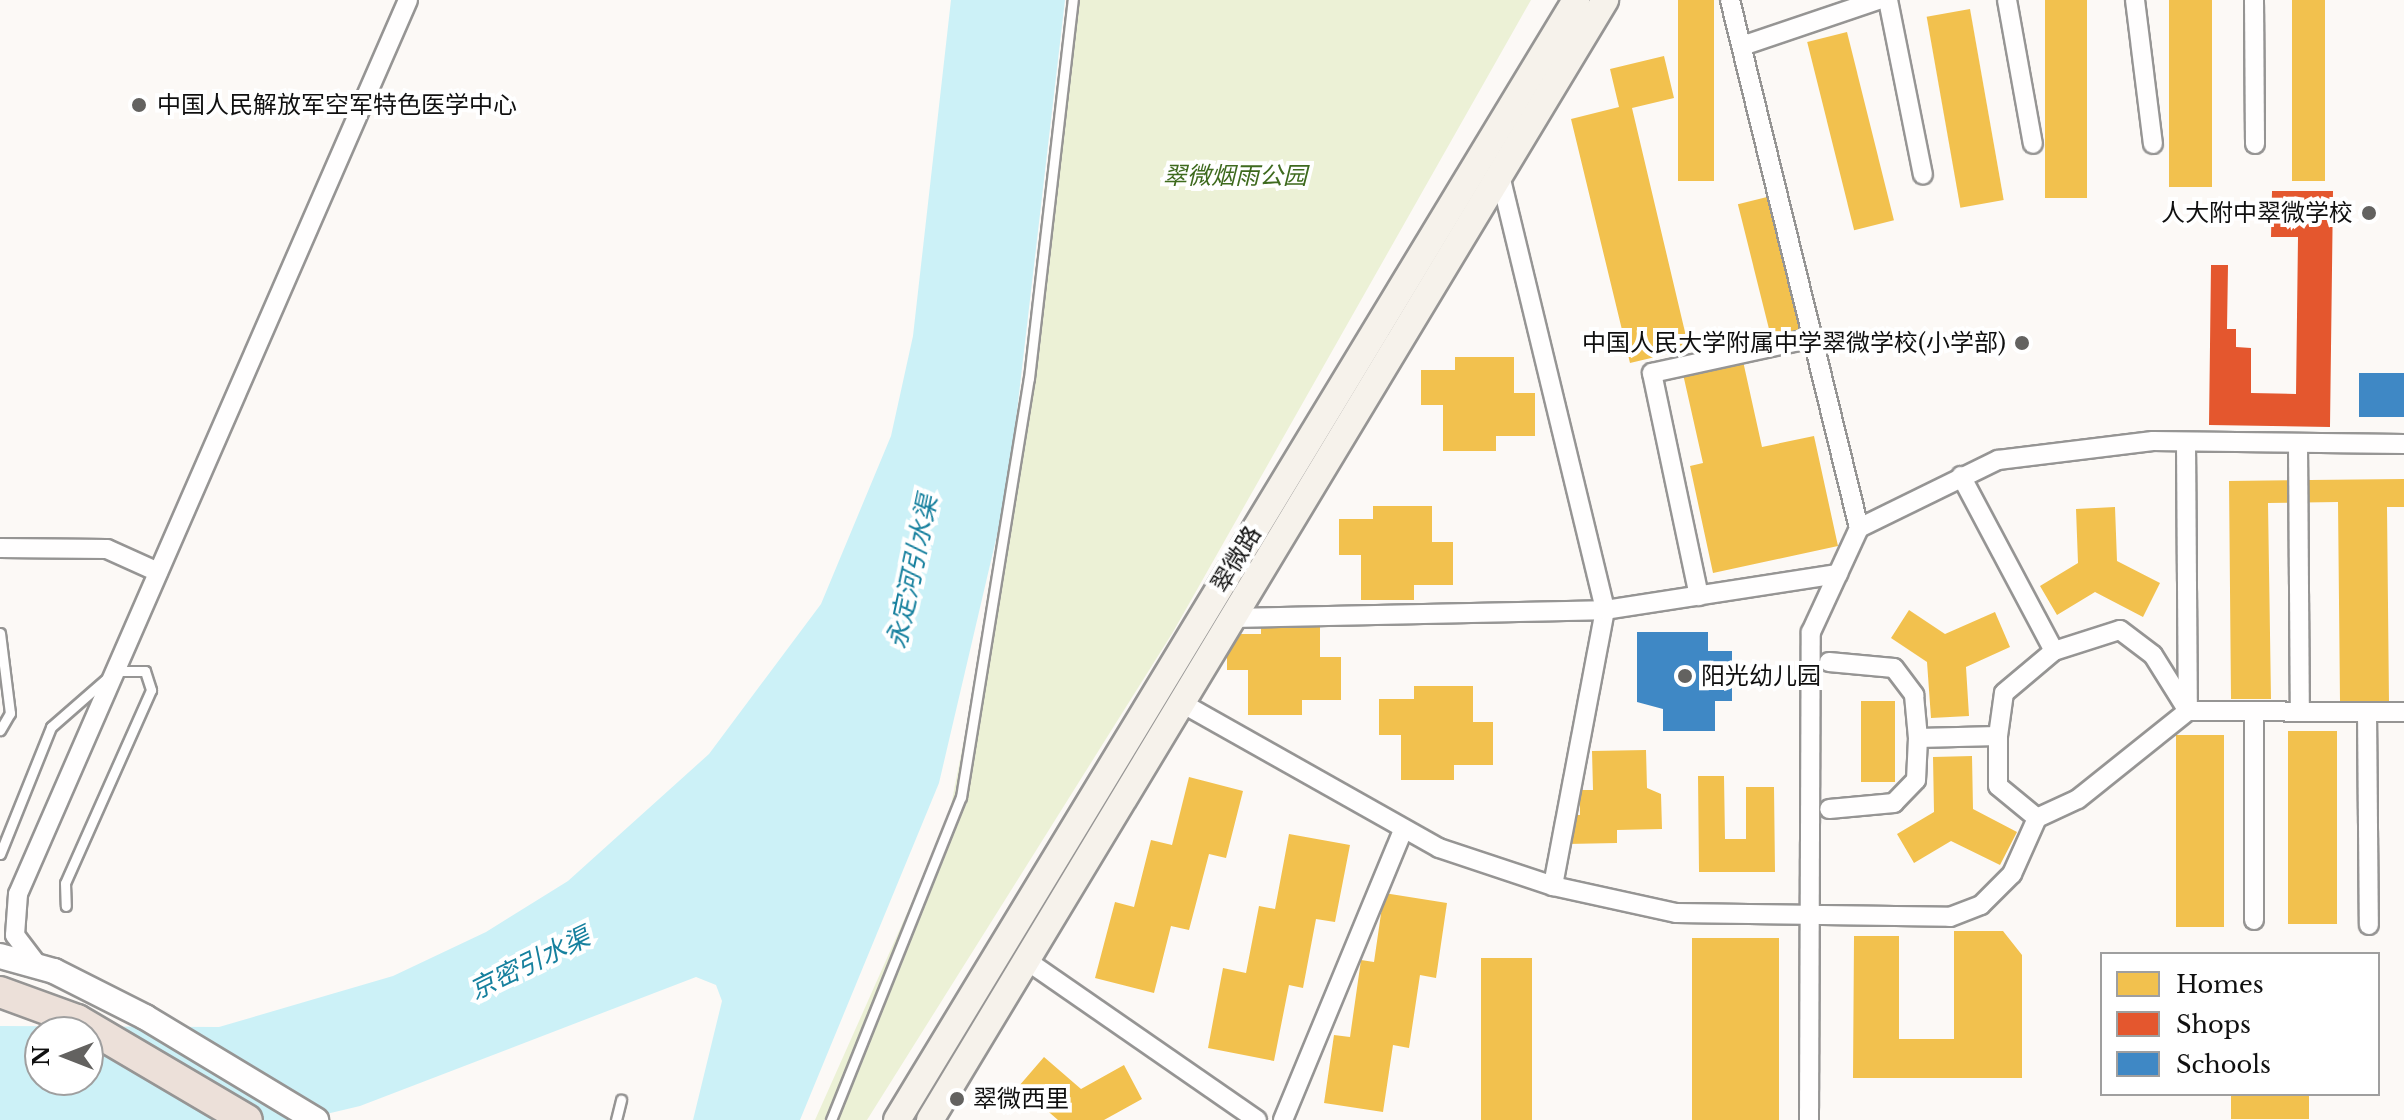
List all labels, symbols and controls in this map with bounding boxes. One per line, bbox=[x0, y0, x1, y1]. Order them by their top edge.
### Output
place label: 中国人民解放军空军特色医学中心 bbox=[157, 91, 517, 119]
marker: 中国人民解放军空军特色医学中心 bbox=[128, 94, 150, 116]
park label: 翠微烟雨公园 bbox=[1163, 162, 1307, 190]
place label: 人大附中翠微学校 bbox=[2161, 199, 2353, 227]
marker: 人大附中翠微学校 bbox=[2360, 204, 2378, 222]
place label: 中国人民大学附属中学翠微学校(小学部) bbox=[1582, 329, 2006, 357]
marker: 中国人民大学附属中学翠微学校(小学部) bbox=[2013, 334, 2031, 352]
water label: 永定河引水渠 bbox=[882, 492, 944, 652]
street label: 翠微路 bbox=[1205, 521, 1267, 597]
place label: 阳光幼儿园 bbox=[1701, 662, 1821, 690]
marker: 阳光幼儿园 bbox=[1676, 667, 1694, 685]
water label: 京密引水渠 bbox=[465, 921, 595, 1007]
legend bbox=[2100, 952, 2380, 1096]
text: Homes bbox=[2176, 970, 2264, 999]
text: Shops bbox=[2176, 1010, 2251, 1039]
north arrow bbox=[24, 1016, 104, 1096]
text: N bbox=[28, 1046, 55, 1066]
text: Schools bbox=[2176, 1050, 2271, 1079]
place label: 翠微西里 bbox=[973, 1085, 1069, 1113]
marker: 翠微西里 bbox=[948, 1090, 966, 1108]

